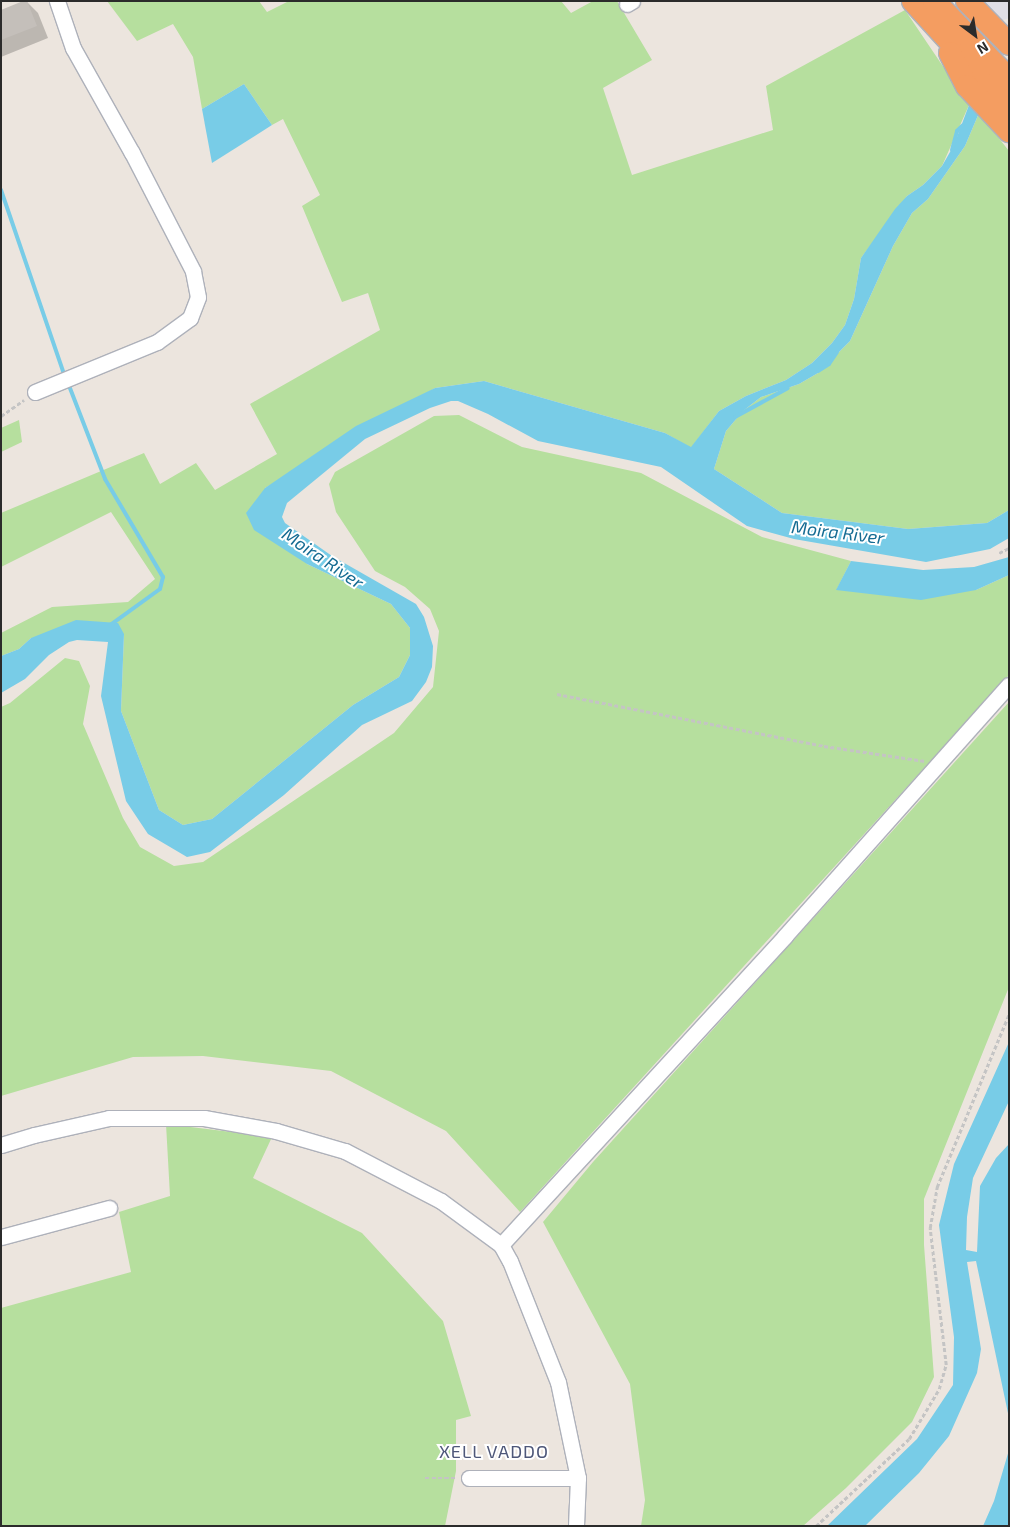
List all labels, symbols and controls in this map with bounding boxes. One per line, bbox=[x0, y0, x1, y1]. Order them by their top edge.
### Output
north arrow bbox=[950, 10, 1000, 60]
text: N bbox=[974, 38, 992, 58]
water label: Moira River bbox=[790, 516, 886, 548]
water label: Moira River bbox=[278, 523, 368, 593]
district label: XELL VADDO bbox=[437, 1440, 551, 1462]

